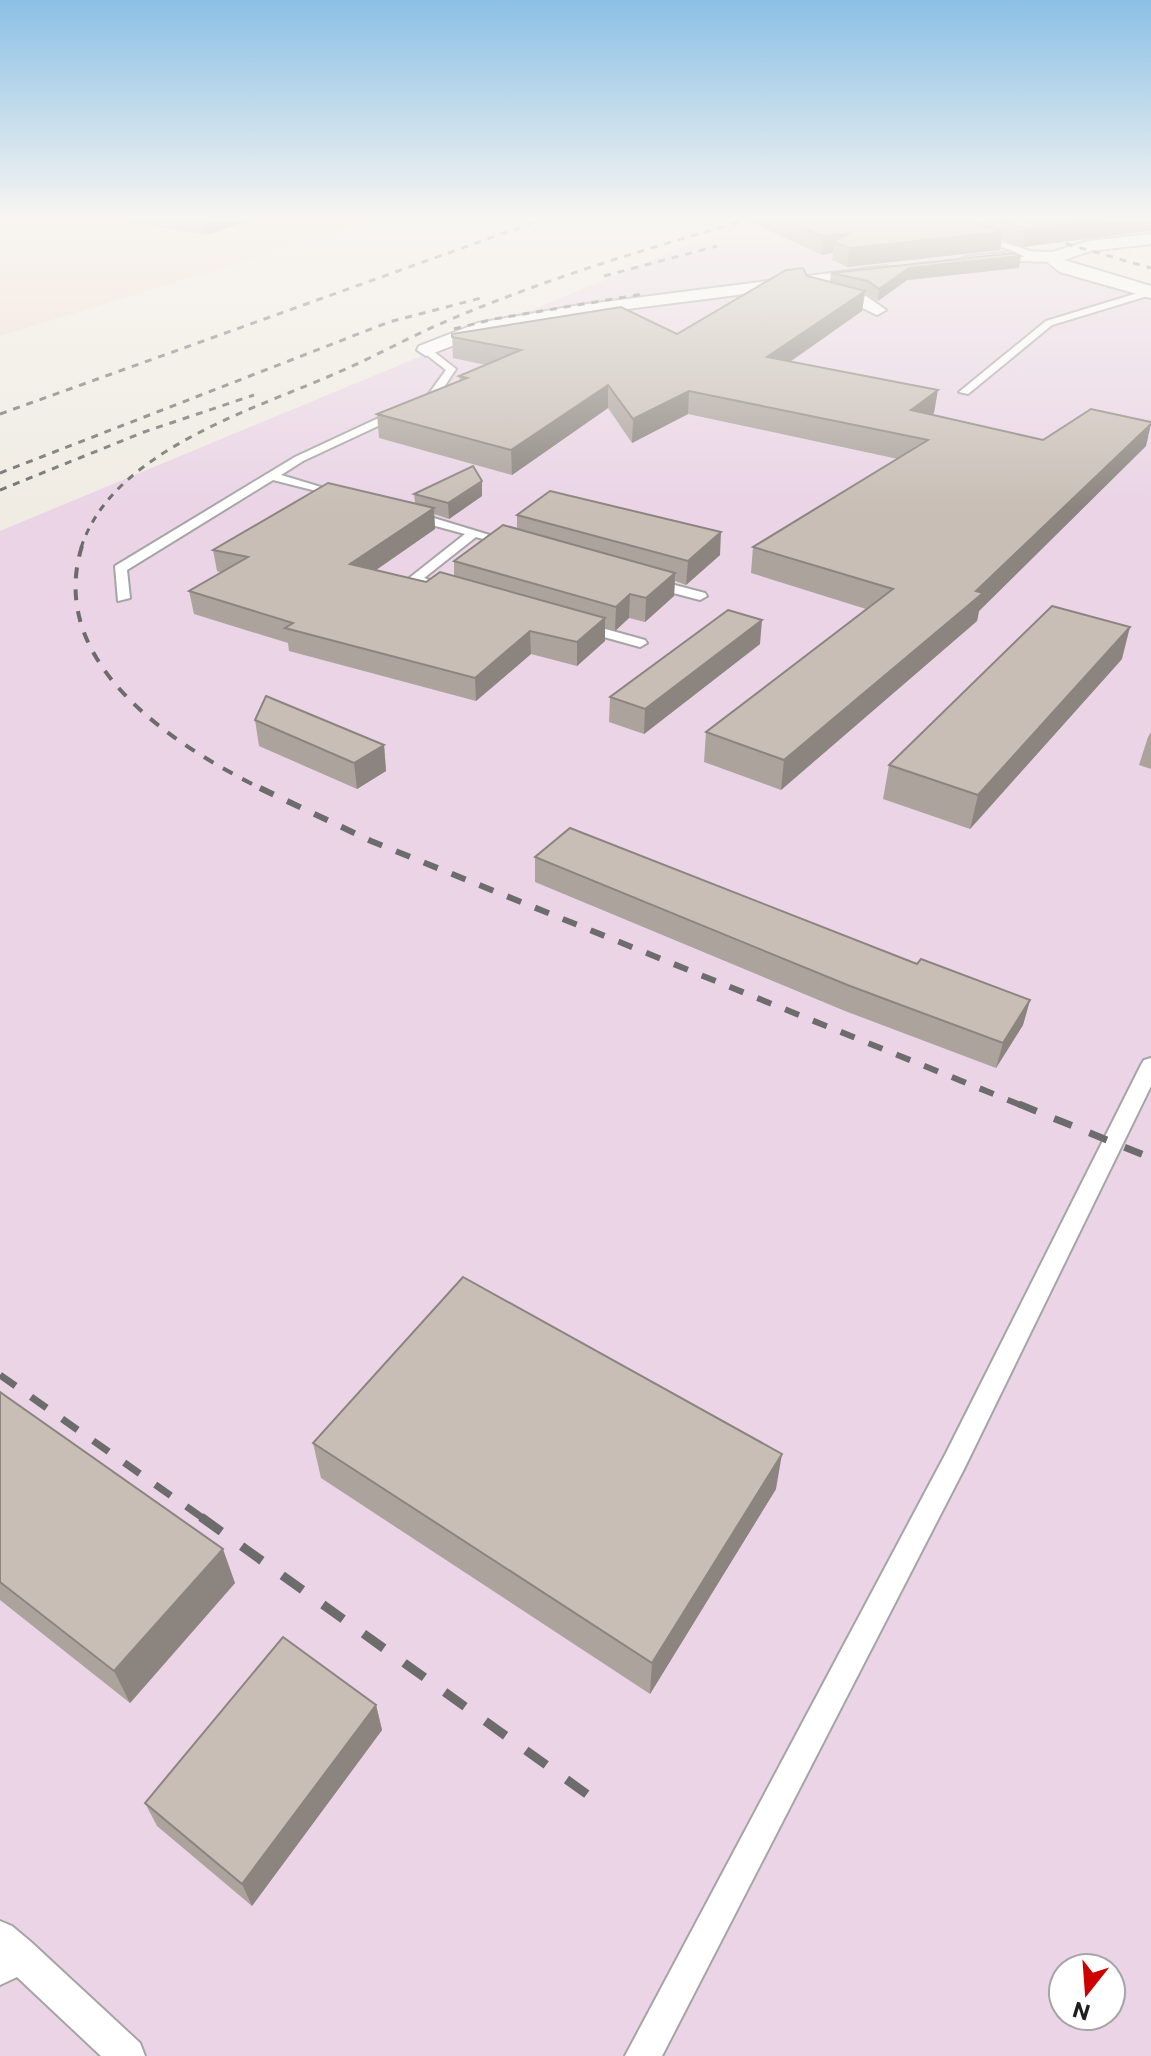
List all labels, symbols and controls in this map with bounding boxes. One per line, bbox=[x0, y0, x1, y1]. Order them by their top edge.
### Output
north arrow bbox=[1047, 1952, 1127, 2032]
text: N bbox=[1069, 1996, 1093, 2027]

